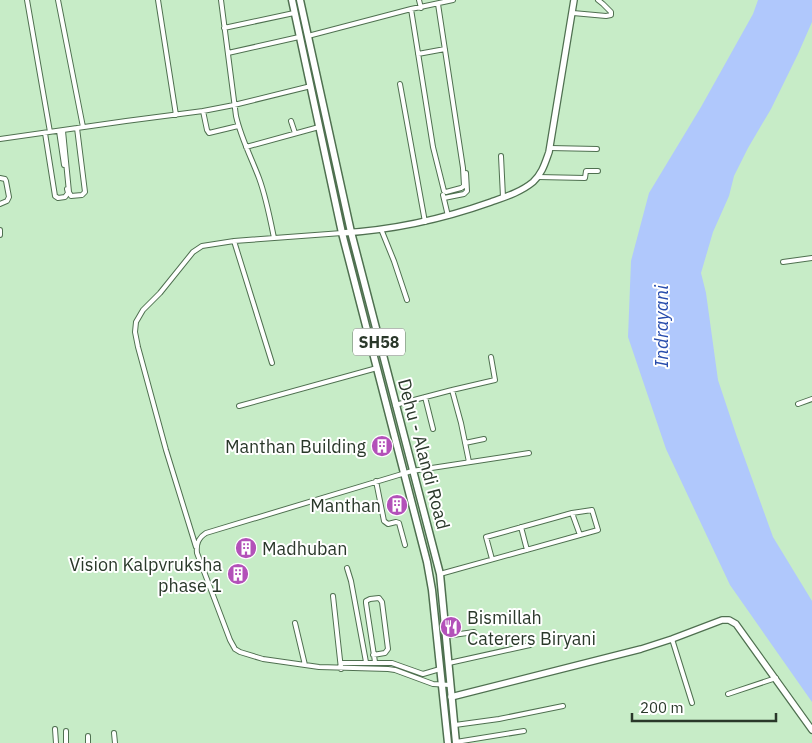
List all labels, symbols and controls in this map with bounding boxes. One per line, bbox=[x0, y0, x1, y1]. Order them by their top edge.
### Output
water label: Indrayani bbox=[649, 284, 673, 367]
road number: SH58 bbox=[353, 328, 405, 356]
street label: Dehu - Alandi Road bbox=[393, 376, 455, 532]
building icon: Manthan Building bbox=[370, 434, 394, 458]
place label: Manthan Building bbox=[225, 435, 366, 458]
building icon: Manthan bbox=[385, 493, 409, 517]
place label: Manthan bbox=[310, 494, 381, 517]
building icon: Madhuban bbox=[234, 536, 258, 560]
place label: Madhuban bbox=[262, 537, 347, 560]
place label: Vision Kalpvruksha phase 1 bbox=[69, 553, 222, 597]
building icon: Vision Kalpvruksha phase 1 bbox=[226, 562, 250, 586]
place label: Bismillah Caterers Biryani bbox=[467, 606, 596, 650]
restaurant icon: Bismillah Caterers Biryani bbox=[439, 615, 463, 639]
scale bar bbox=[632, 690, 776, 722]
text: 200 m bbox=[640, 698, 684, 717]

